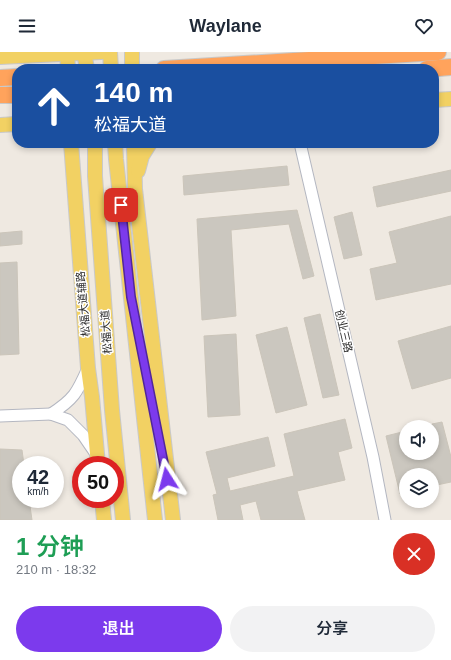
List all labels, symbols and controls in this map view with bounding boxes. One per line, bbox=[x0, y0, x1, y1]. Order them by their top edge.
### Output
icon: menu bbox=[16, 15, 38, 37]
icon: heart bbox=[413, 15, 435, 37]
text: Waylane bbox=[189, 16, 262, 36]
text: 140 m bbox=[94, 77, 173, 108]
icon: ahead bbox=[28, 80, 80, 132]
text: 松福大道 bbox=[94, 115, 166, 135]
pin bbox=[104, 188, 138, 222]
icon: arrive bbox=[110, 194, 132, 216]
street label: 松福大道辅路 bbox=[74, 271, 92, 337]
street label: 创业三路 bbox=[333, 308, 355, 354]
street label: 松福大道 bbox=[98, 310, 114, 354]
map controls bbox=[399, 420, 439, 508]
button: sound bbox=[399, 420, 439, 460]
speed limit sign: 50 bbox=[72, 456, 124, 508]
position arrow bbox=[146, 458, 188, 500]
text: 42 bbox=[27, 466, 49, 488]
button: layers bbox=[399, 468, 439, 508]
text: km/h bbox=[27, 486, 49, 497]
text: 1 分钟 bbox=[16, 533, 84, 560]
button: close bbox=[393, 533, 435, 575]
text: 210 m · 18:32 bbox=[16, 562, 96, 577]
button: 退出 bbox=[16, 606, 222, 652]
button: 分享 bbox=[230, 606, 435, 652]

